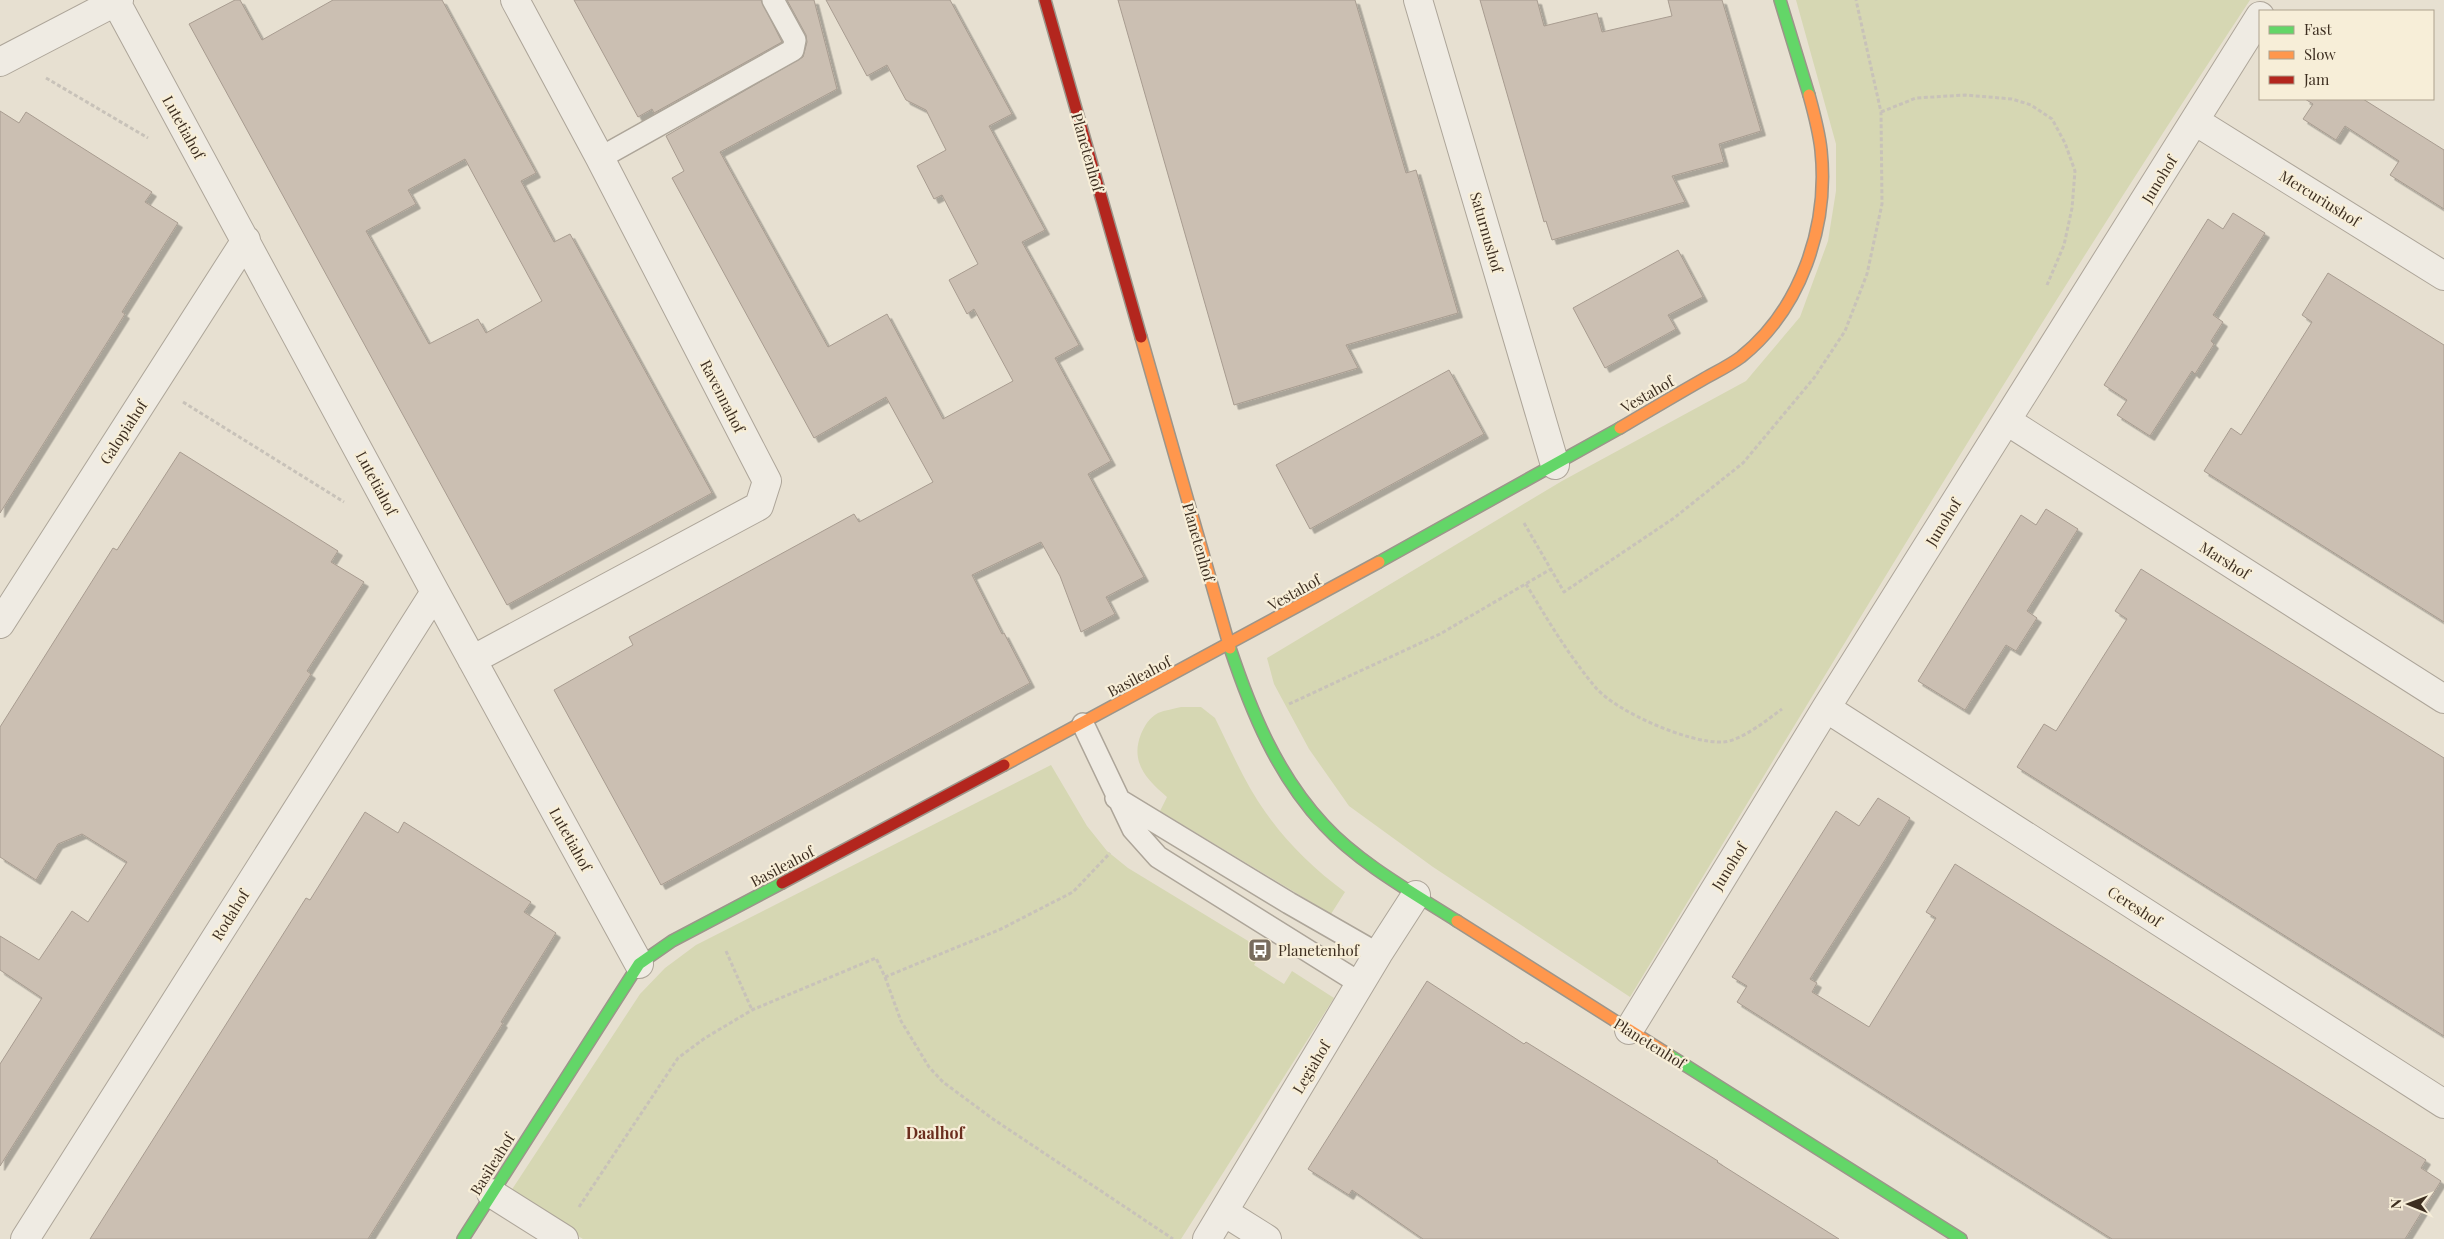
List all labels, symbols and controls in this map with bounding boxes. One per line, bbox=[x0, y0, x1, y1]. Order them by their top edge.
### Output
legend bbox=[2259, 10, 2434, 100]
text: Fast bbox=[2304, 19, 2333, 39]
text: Slow bbox=[2304, 44, 2336, 64]
text: Jam bbox=[2303, 69, 2330, 89]
street label: Lutetiahof bbox=[158, 92, 210, 163]
street label: Planetenhof bbox=[1067, 110, 1109, 195]
street label: Junohof bbox=[2136, 151, 2182, 207]
street label: Mercuriushof bbox=[2276, 165, 2365, 231]
street label: Saturnushof bbox=[1466, 190, 1508, 275]
street label: Ravennahof bbox=[696, 356, 750, 437]
street label: Vestahof bbox=[1616, 370, 1678, 418]
street label: Galopiahof bbox=[95, 395, 152, 468]
street label: Lutetiahof bbox=[352, 448, 403, 519]
street label: Junohof bbox=[1920, 494, 1966, 550]
street label: Planetenhof bbox=[1178, 500, 1220, 585]
street label: Marshof bbox=[2196, 537, 2255, 584]
street label: Vestahof bbox=[1263, 569, 1325, 615]
street label: Basileahof bbox=[1104, 650, 1175, 701]
street label: Lutetiahof bbox=[545, 804, 597, 875]
street label: Junohof bbox=[1706, 838, 1752, 894]
street label: Basileahof bbox=[747, 840, 818, 891]
street label: Cereshof bbox=[2104, 881, 2167, 931]
street label: Rodahof bbox=[207, 885, 254, 944]
bus stop icon: Planetenhof bbox=[1247, 937, 1273, 963]
place label: Planetenhof bbox=[1278, 940, 1360, 960]
street label: Planetenhof bbox=[1610, 1013, 1690, 1073]
street label: Legiahof bbox=[1287, 1036, 1335, 1097]
district label: Daalhof bbox=[906, 1122, 966, 1143]
street label: Basileahof bbox=[465, 1129, 519, 1199]
north arrow bbox=[2384, 1179, 2434, 1229]
text: N bbox=[2386, 1199, 2405, 1209]

